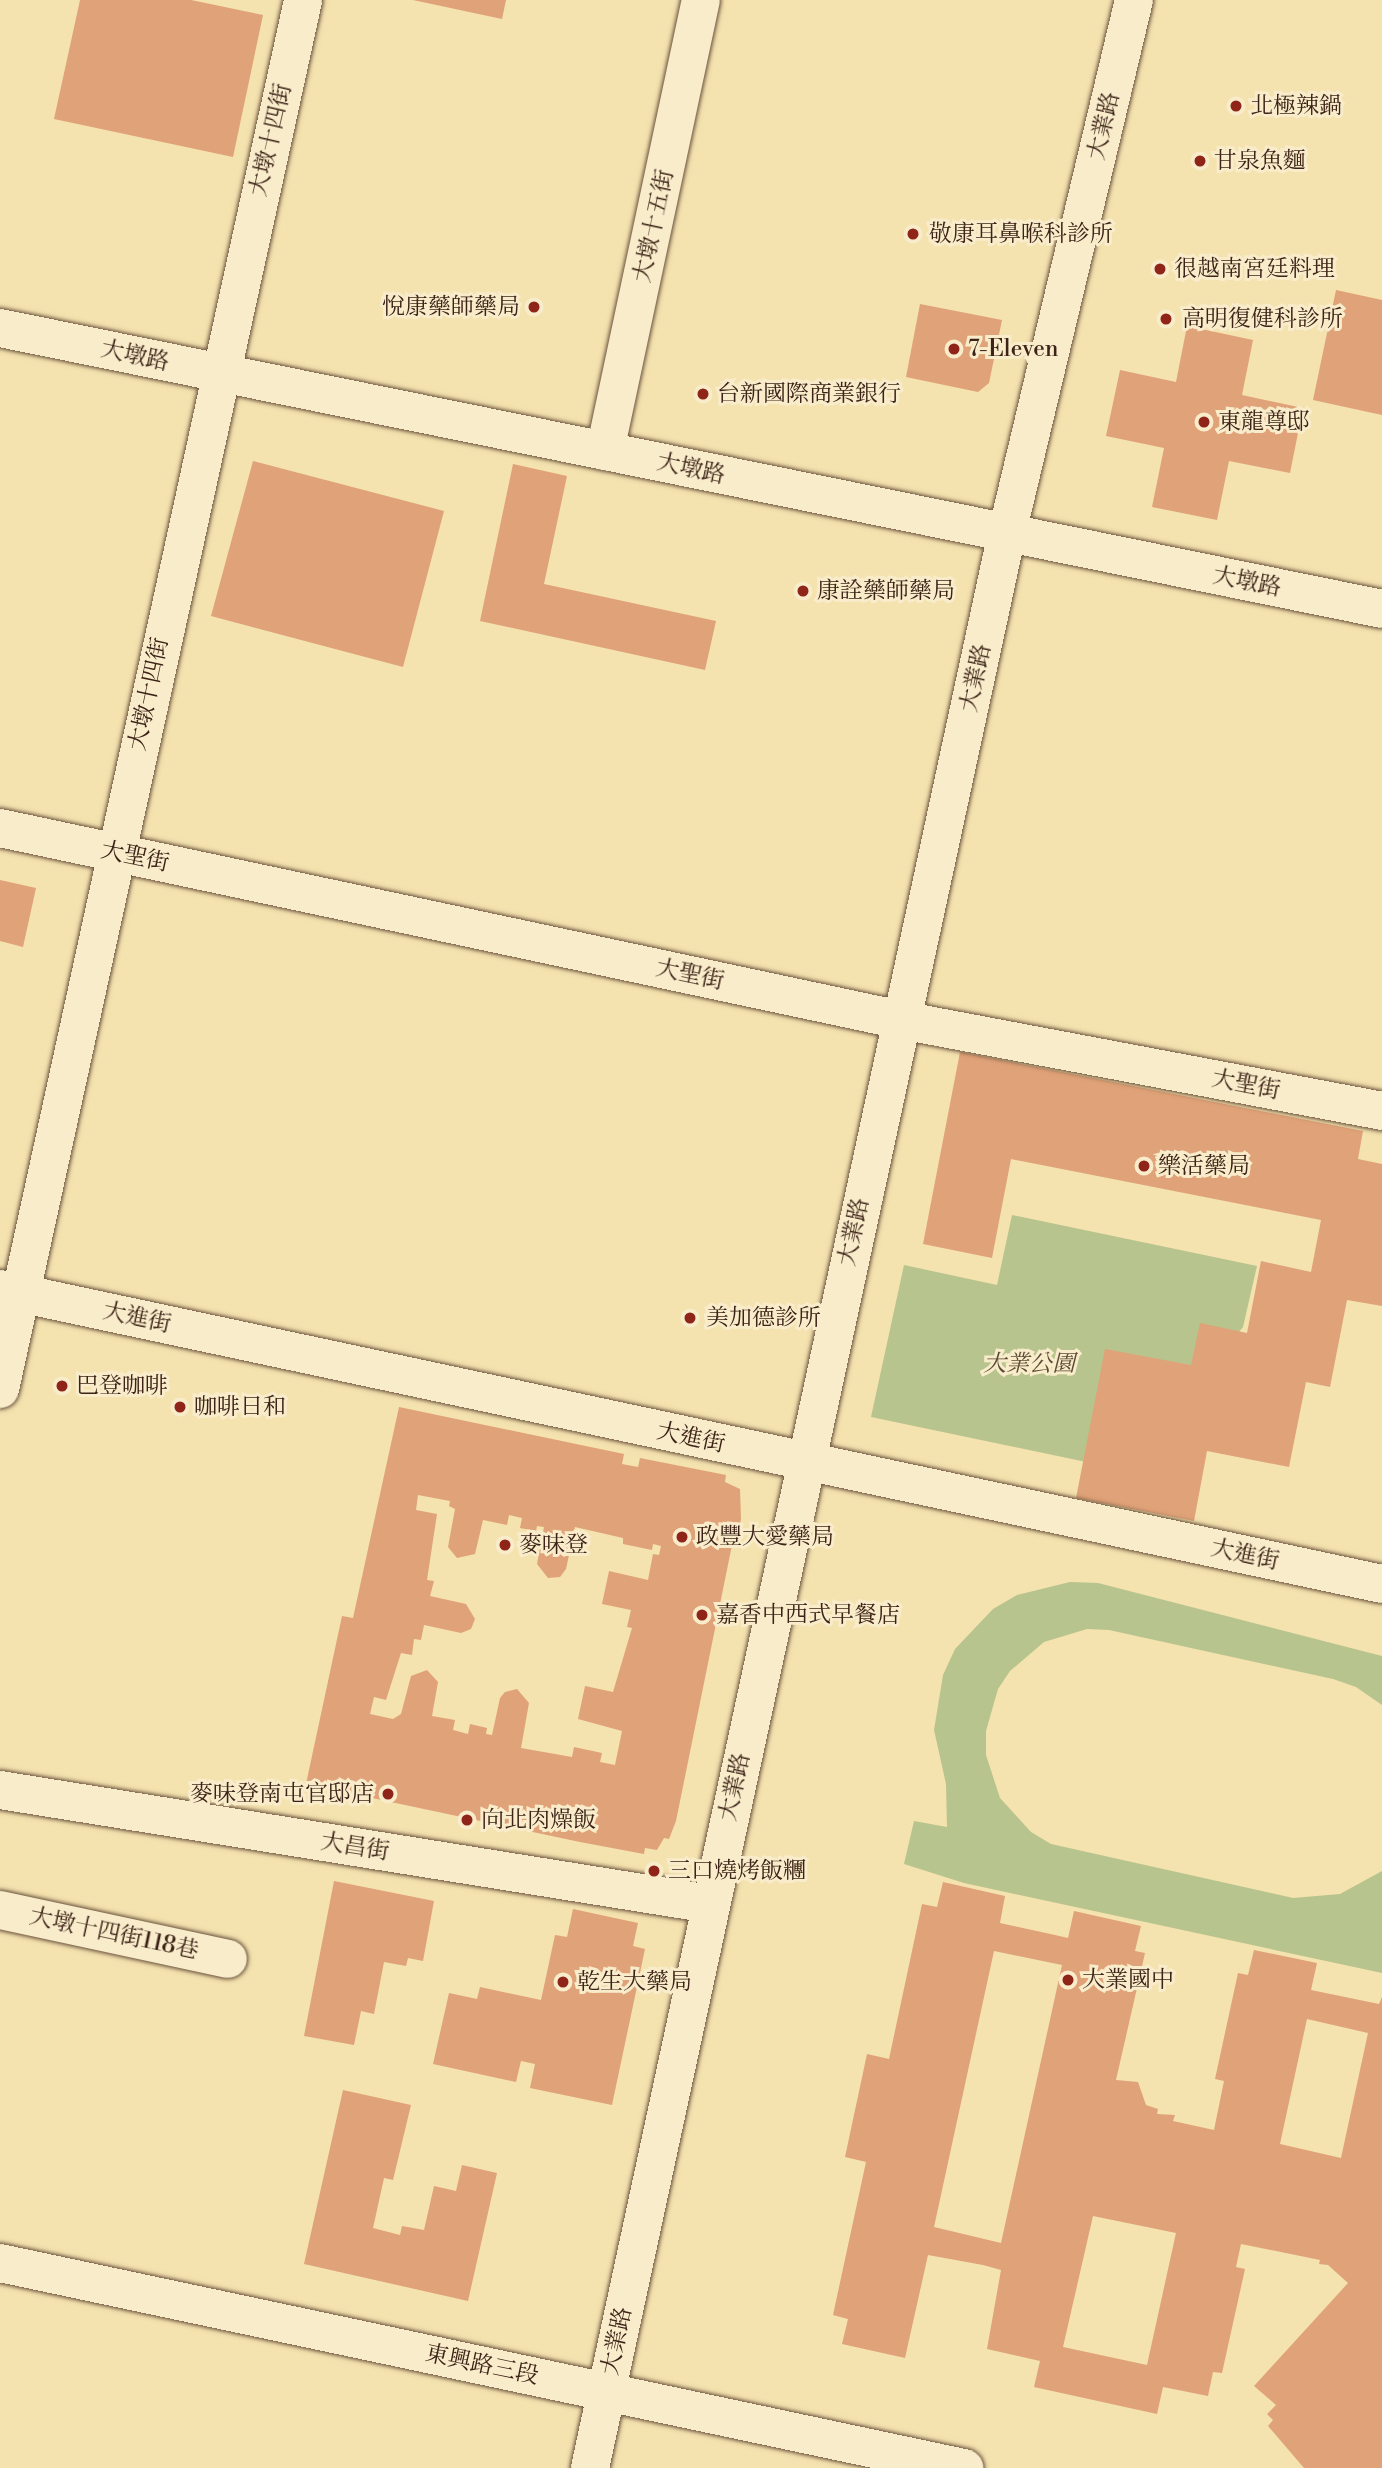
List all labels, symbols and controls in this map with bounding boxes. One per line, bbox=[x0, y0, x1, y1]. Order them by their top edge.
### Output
street label: 大墩十四街 bbox=[245, 81, 297, 199]
street label: 大業路 bbox=[1083, 89, 1125, 163]
place label: 北極辣鍋 bbox=[1250, 92, 1342, 120]
marker: 北極辣鍋 bbox=[1228, 98, 1244, 114]
place label: 甘泉魚麵 bbox=[1214, 147, 1306, 175]
marker: 甘泉魚麵 bbox=[1192, 153, 1208, 169]
street label: 大墩十五街 bbox=[629, 167, 679, 285]
place label: 敬康耳鼻喉科診所 bbox=[929, 220, 1113, 248]
marker: 敬康耳鼻喉科診所 bbox=[903, 224, 923, 244]
place label: 很越南宮廷料理 bbox=[1174, 255, 1335, 283]
marker: 很越南宮廷料理 bbox=[1152, 261, 1168, 277]
place label: 悅康藥師藥局 bbox=[382, 293, 520, 321]
marker: 悅康藥師藥局 bbox=[526, 299, 542, 315]
place label: 高明復健科診所 bbox=[1182, 305, 1343, 333]
marker: 高明復健科診所 bbox=[1156, 309, 1176, 329]
street label: 大墩路 bbox=[98, 335, 172, 377]
place label: 7-Eleven bbox=[968, 335, 1059, 363]
marker: 7-Eleven bbox=[946, 341, 962, 357]
place label: 台新國際商業銀行 bbox=[717, 380, 901, 408]
marker: 台新國際商業銀行 bbox=[695, 386, 711, 402]
place label: 東龍尊邸 bbox=[1218, 408, 1310, 436]
marker: 東龍尊邸 bbox=[1196, 414, 1212, 430]
street label: 大墩路 bbox=[654, 448, 728, 490]
street label: 大墩路 bbox=[1211, 562, 1283, 602]
place label: 康詮藥師藥局 bbox=[817, 577, 955, 605]
marker: 康詮藥師藥局 bbox=[795, 583, 811, 599]
street label: 大墩十四街 bbox=[124, 635, 174, 753]
street label: 大業路 bbox=[955, 641, 997, 715]
street label: 大聖街 bbox=[98, 836, 172, 878]
street label: 大聖街 bbox=[653, 954, 727, 996]
street label: 大聖街 bbox=[1210, 1065, 1282, 1105]
place label: 樂活藥局 bbox=[1158, 1152, 1250, 1180]
marker: 樂活藥局 bbox=[1136, 1158, 1152, 1174]
street label: 大業路 bbox=[833, 1195, 875, 1269]
street label: 大進街 bbox=[100, 1297, 174, 1339]
place label: 美加德診所 bbox=[706, 1304, 821, 1332]
marker: 美加德診所 bbox=[680, 1308, 700, 1328]
park label: 大業公園 bbox=[983, 1350, 1075, 1378]
place label: 巴登咖啡 bbox=[76, 1372, 168, 1400]
marker: 巴登咖啡 bbox=[54, 1378, 70, 1394]
place label: 咖啡日和 bbox=[194, 1393, 286, 1421]
marker: 咖啡日和 bbox=[172, 1399, 188, 1415]
street label: 大進街 bbox=[654, 1417, 728, 1459]
place label: 政豐大愛藥局 bbox=[696, 1523, 834, 1551]
marker: 政豐大愛藥局 bbox=[674, 1529, 690, 1545]
place label: 麥味登 bbox=[519, 1531, 588, 1559]
street label: 大進街 bbox=[1208, 1534, 1282, 1576]
marker: 麥味登 bbox=[497, 1537, 513, 1553]
place label: 嘉香中西式早餐店 bbox=[716, 1601, 900, 1629]
marker: 嘉香中西式早餐店 bbox=[694, 1607, 710, 1623]
street label: 大業路 bbox=[714, 1750, 756, 1824]
place label: 麥味登南屯官邸店 bbox=[190, 1780, 374, 1808]
marker: 麥味登南屯官邸店 bbox=[380, 1786, 396, 1802]
place label: 向北肉燥飯 bbox=[481, 1806, 596, 1834]
marker: 向北肉燥飯 bbox=[459, 1812, 475, 1828]
street label: 大昌街 bbox=[319, 1828, 391, 1866]
place label: 三口燒烤飯糰 bbox=[668, 1857, 806, 1885]
marker: 三口燒烤飯糰 bbox=[646, 1863, 662, 1879]
street label: 大墩十四街118巷 bbox=[27, 1903, 201, 1965]
place label: 大業國中 bbox=[1082, 1966, 1174, 1994]
place label: 乾生大藥局 bbox=[577, 1968, 692, 1996]
marker: 大業國中 bbox=[1060, 1972, 1076, 1988]
marker: 乾生大藥局 bbox=[555, 1974, 571, 1990]
street label: 大業路 bbox=[596, 2304, 638, 2378]
street label: 東興路三段 bbox=[423, 2340, 541, 2390]

